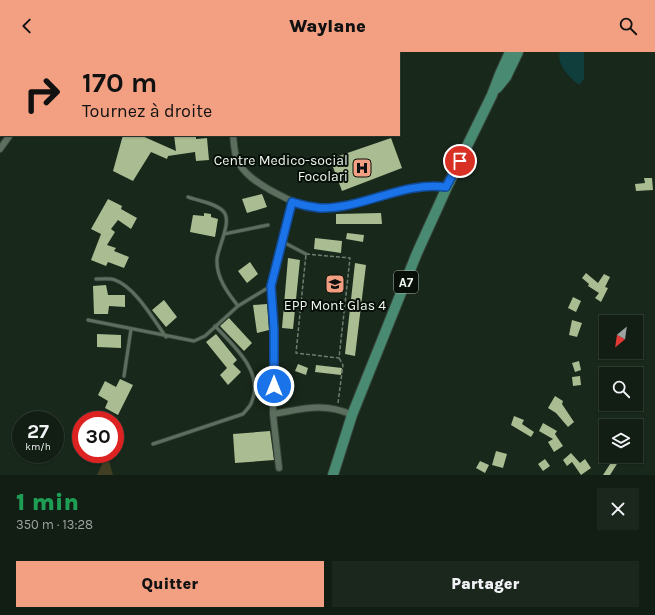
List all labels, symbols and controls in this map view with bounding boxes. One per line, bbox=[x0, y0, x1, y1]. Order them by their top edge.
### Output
icon: back bbox=[16, 15, 38, 37]
text: Waylane bbox=[289, 15, 366, 37]
icon: search bbox=[617, 15, 639, 37]
text: 170 m bbox=[82, 66, 157, 99]
icon: right bbox=[16, 68, 68, 120]
text: Tournez à droite bbox=[82, 100, 212, 122]
pin bbox=[443, 144, 477, 178]
icon: arrive bbox=[449, 150, 471, 172]
place label: Centre Medico-social Focolari bbox=[214, 152, 348, 185]
hospital icon: Centre Medico-social Focolari bbox=[351, 157, 373, 179]
road number: A7 bbox=[394, 271, 418, 293]
school or university icon: EPP Mont Glas 4 bbox=[324, 273, 346, 295]
place label: EPP Mont Glas 4 bbox=[284, 297, 386, 314]
north arrow bbox=[599, 315, 643, 359]
map controls bbox=[599, 315, 643, 463]
position arrow bbox=[253, 365, 295, 407]
button: search bbox=[599, 367, 643, 411]
speed limit sign: 30 bbox=[72, 411, 124, 463]
button: layers bbox=[599, 419, 643, 463]
text: 27 bbox=[27, 420, 49, 443]
text: km/h bbox=[25, 441, 51, 453]
text: 1 min bbox=[16, 488, 79, 516]
button: close bbox=[597, 488, 639, 530]
text: 350 m · 13:28 bbox=[16, 517, 93, 532]
button: Quitter bbox=[16, 561, 324, 607]
button: Partager bbox=[332, 561, 639, 607]

